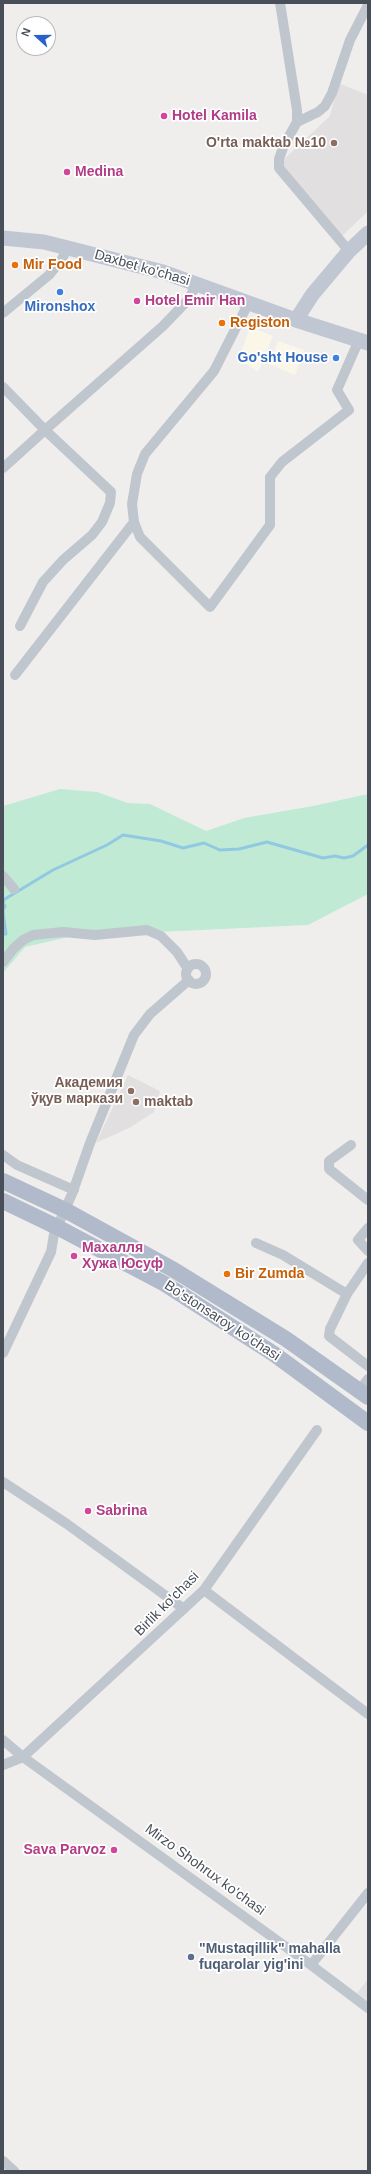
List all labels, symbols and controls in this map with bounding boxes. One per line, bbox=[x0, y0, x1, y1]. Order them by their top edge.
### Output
north arrow bbox=[16, 16, 56, 56]
text: N bbox=[19, 26, 33, 38]
place label: Hotel Kamila bbox=[172, 108, 257, 124]
marker: Hotel Kamila bbox=[159, 111, 169, 121]
place label: O'rta maktab №10 bbox=[206, 135, 326, 151]
marker: O'rta maktab №10 bbox=[329, 138, 339, 148]
place label: Medina bbox=[75, 164, 123, 180]
marker: Medina bbox=[62, 167, 72, 177]
street label: Daxbet ko'chasi bbox=[92, 246, 192, 290]
place label: Mir Food bbox=[23, 257, 82, 273]
marker: Mir Food bbox=[10, 260, 20, 270]
marker: Mironshox bbox=[55, 287, 65, 297]
place label: Hotel Emir Han bbox=[145, 293, 245, 309]
marker: Hotel Emir Han bbox=[132, 296, 142, 306]
place label: Mironshox bbox=[25, 299, 95, 315]
place label: Registon bbox=[230, 315, 290, 331]
marker: Registon bbox=[217, 318, 227, 328]
place label: Go'sht House bbox=[238, 350, 328, 366]
marker: Go'sht House bbox=[331, 353, 341, 363]
place label: Академия ўқув маркази bbox=[31, 1075, 123, 1108]
marker: Академия ўқув маркази bbox=[126, 1086, 136, 1096]
place label: maktab bbox=[144, 1094, 193, 1110]
marker: maktab bbox=[131, 1097, 141, 1107]
place label: Махалля Хужа Юсуф bbox=[82, 1240, 163, 1272]
marker: Махалля Хужа Юсуф bbox=[69, 1251, 79, 1261]
place label: Bir Zumda bbox=[235, 1266, 304, 1282]
marker: Bir Zumda bbox=[222, 1269, 232, 1279]
street label: Bo'stonsaroy ko'chasi bbox=[161, 1277, 283, 1365]
place label: Sabrina bbox=[96, 1503, 147, 1519]
marker: Sabrina bbox=[83, 1506, 93, 1516]
street label: Birlik ko'chasi bbox=[131, 1568, 203, 1640]
street label: Mirzo Shohrux ko'chasi bbox=[142, 1821, 268, 1919]
place label: Sava Parvoz bbox=[24, 1842, 106, 1858]
marker: Sava Parvoz bbox=[109, 1845, 119, 1855]
place label: "Mustaqillik" mahalla fuqarolar yig'ini bbox=[199, 1941, 341, 1974]
marker: "Mustaqillik" mahalla fuqarolar yig'ini bbox=[186, 1952, 196, 1962]

